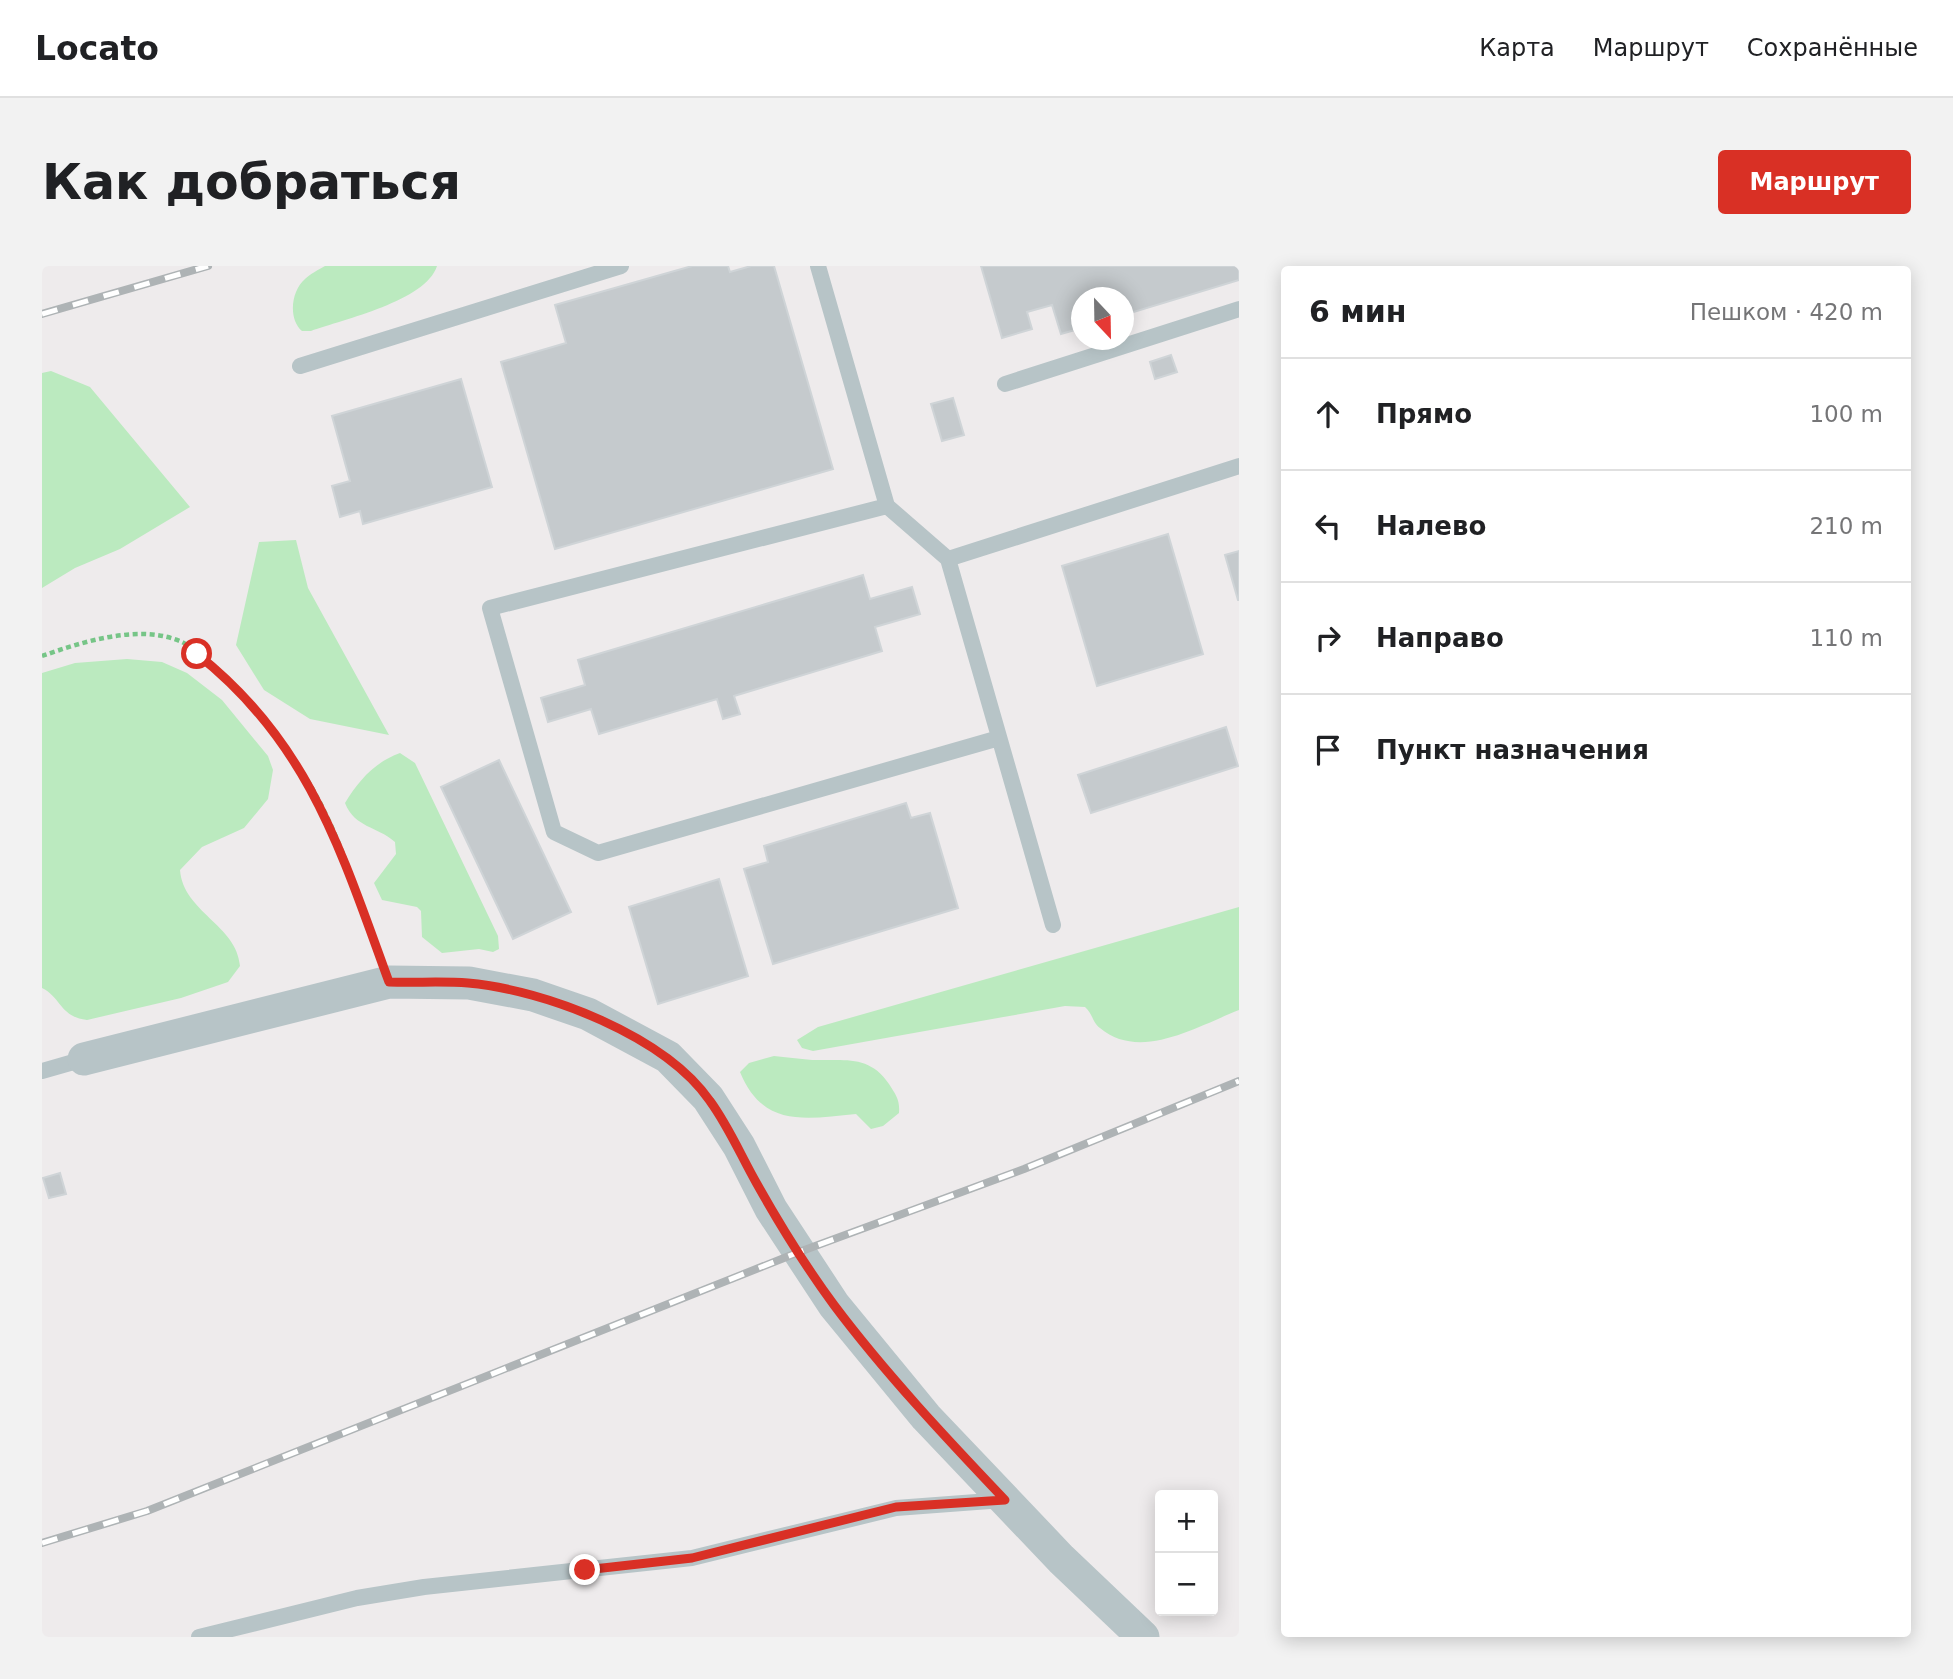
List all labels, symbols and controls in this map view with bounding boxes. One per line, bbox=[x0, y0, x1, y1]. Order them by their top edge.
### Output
text: Locato bbox=[35, 29, 159, 68]
text: Карта bbox=[1479, 34, 1555, 62]
text: Маршрут bbox=[1593, 34, 1709, 62]
text: Сохранённые bbox=[1747, 34, 1918, 62]
button: Маршрут bbox=[1718, 150, 1911, 214]
text: Как добраться bbox=[42, 154, 461, 211]
north arrow bbox=[1071, 287, 1134, 350]
text: 6 мин bbox=[1309, 294, 1407, 329]
text: Пешком · 420 m bbox=[1690, 299, 1883, 325]
icon: ahead bbox=[1309, 395, 1347, 433]
text: Прямо bbox=[1376, 399, 1472, 429]
text: 100 m bbox=[1809, 401, 1883, 427]
icon: left bbox=[1309, 507, 1347, 545]
text: Налево bbox=[1376, 511, 1486, 541]
text: 210 m bbox=[1809, 513, 1883, 539]
icon: right bbox=[1309, 619, 1347, 657]
text: Направо bbox=[1376, 623, 1504, 653]
text: 110 m bbox=[1809, 625, 1883, 651]
route start bbox=[181, 638, 212, 669]
icon: arrive bbox=[1309, 731, 1347, 769]
text: Пункт назначения bbox=[1376, 735, 1649, 765]
map controls bbox=[1155, 1490, 1218, 1616]
button: + bbox=[1155, 1490, 1218, 1553]
button: − bbox=[1155, 1553, 1218, 1616]
route end bbox=[569, 1554, 600, 1585]

